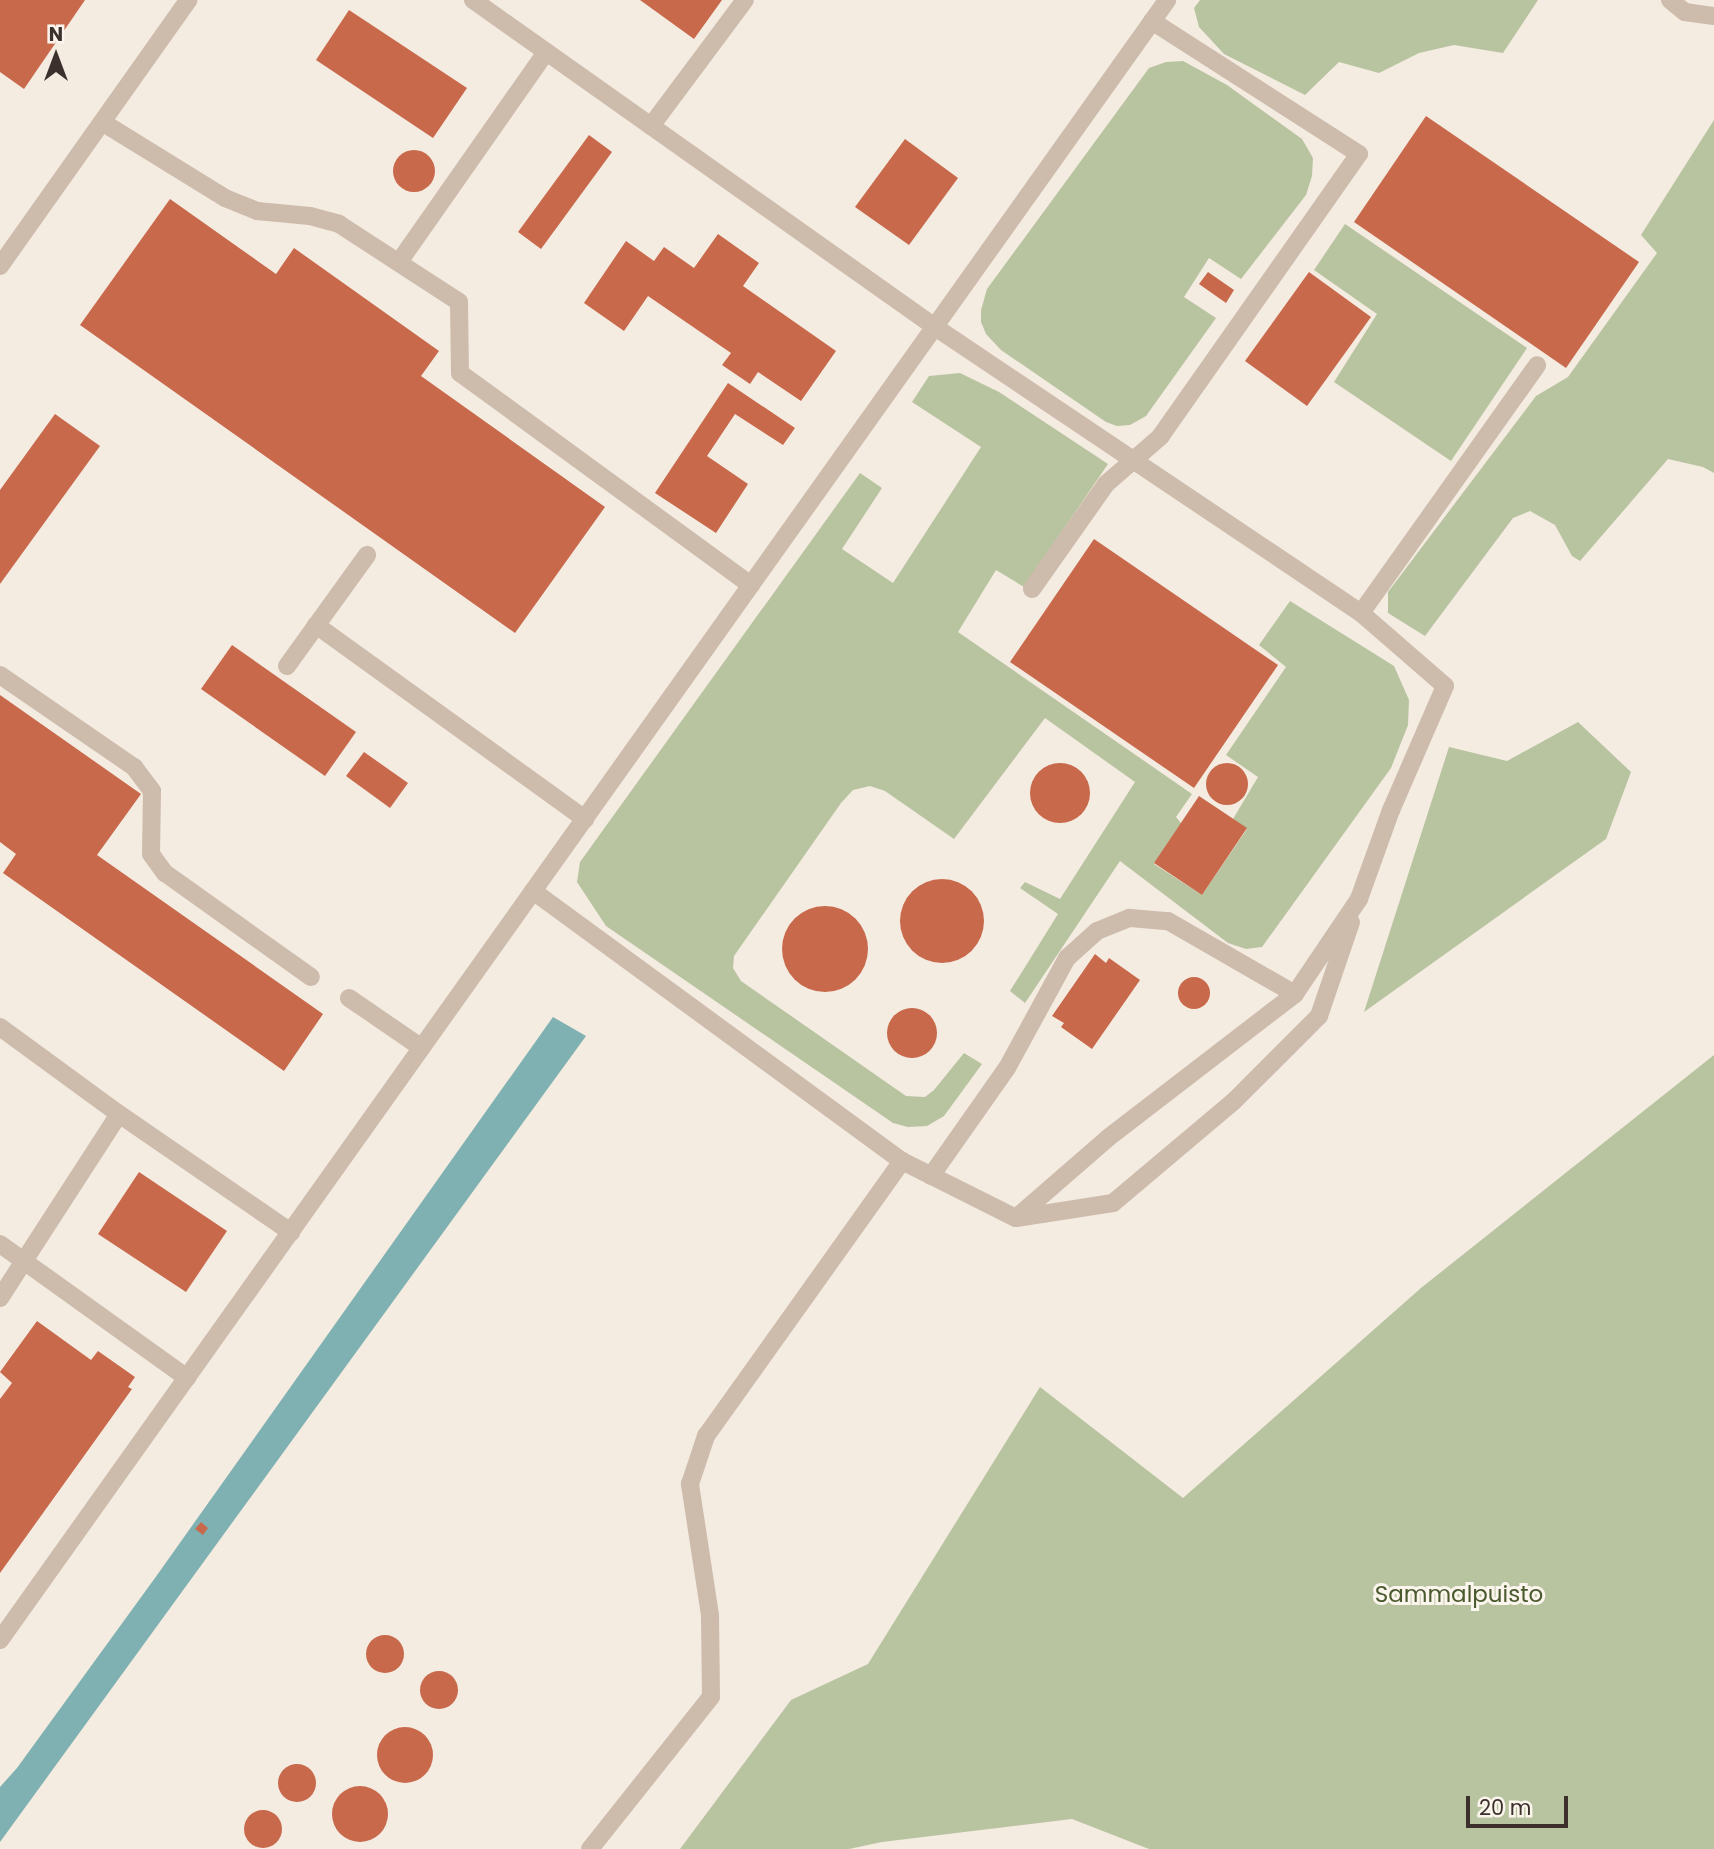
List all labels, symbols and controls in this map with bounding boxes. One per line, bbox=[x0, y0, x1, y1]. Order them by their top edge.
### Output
north arrow bbox=[21, 21, 91, 91]
text: N bbox=[49, 21, 63, 48]
park label: Sammalpuisto bbox=[1375, 1580, 1543, 1608]
scale bar bbox=[1469, 1783, 1570, 1827]
text: 20 m bbox=[1479, 1793, 1532, 1822]

